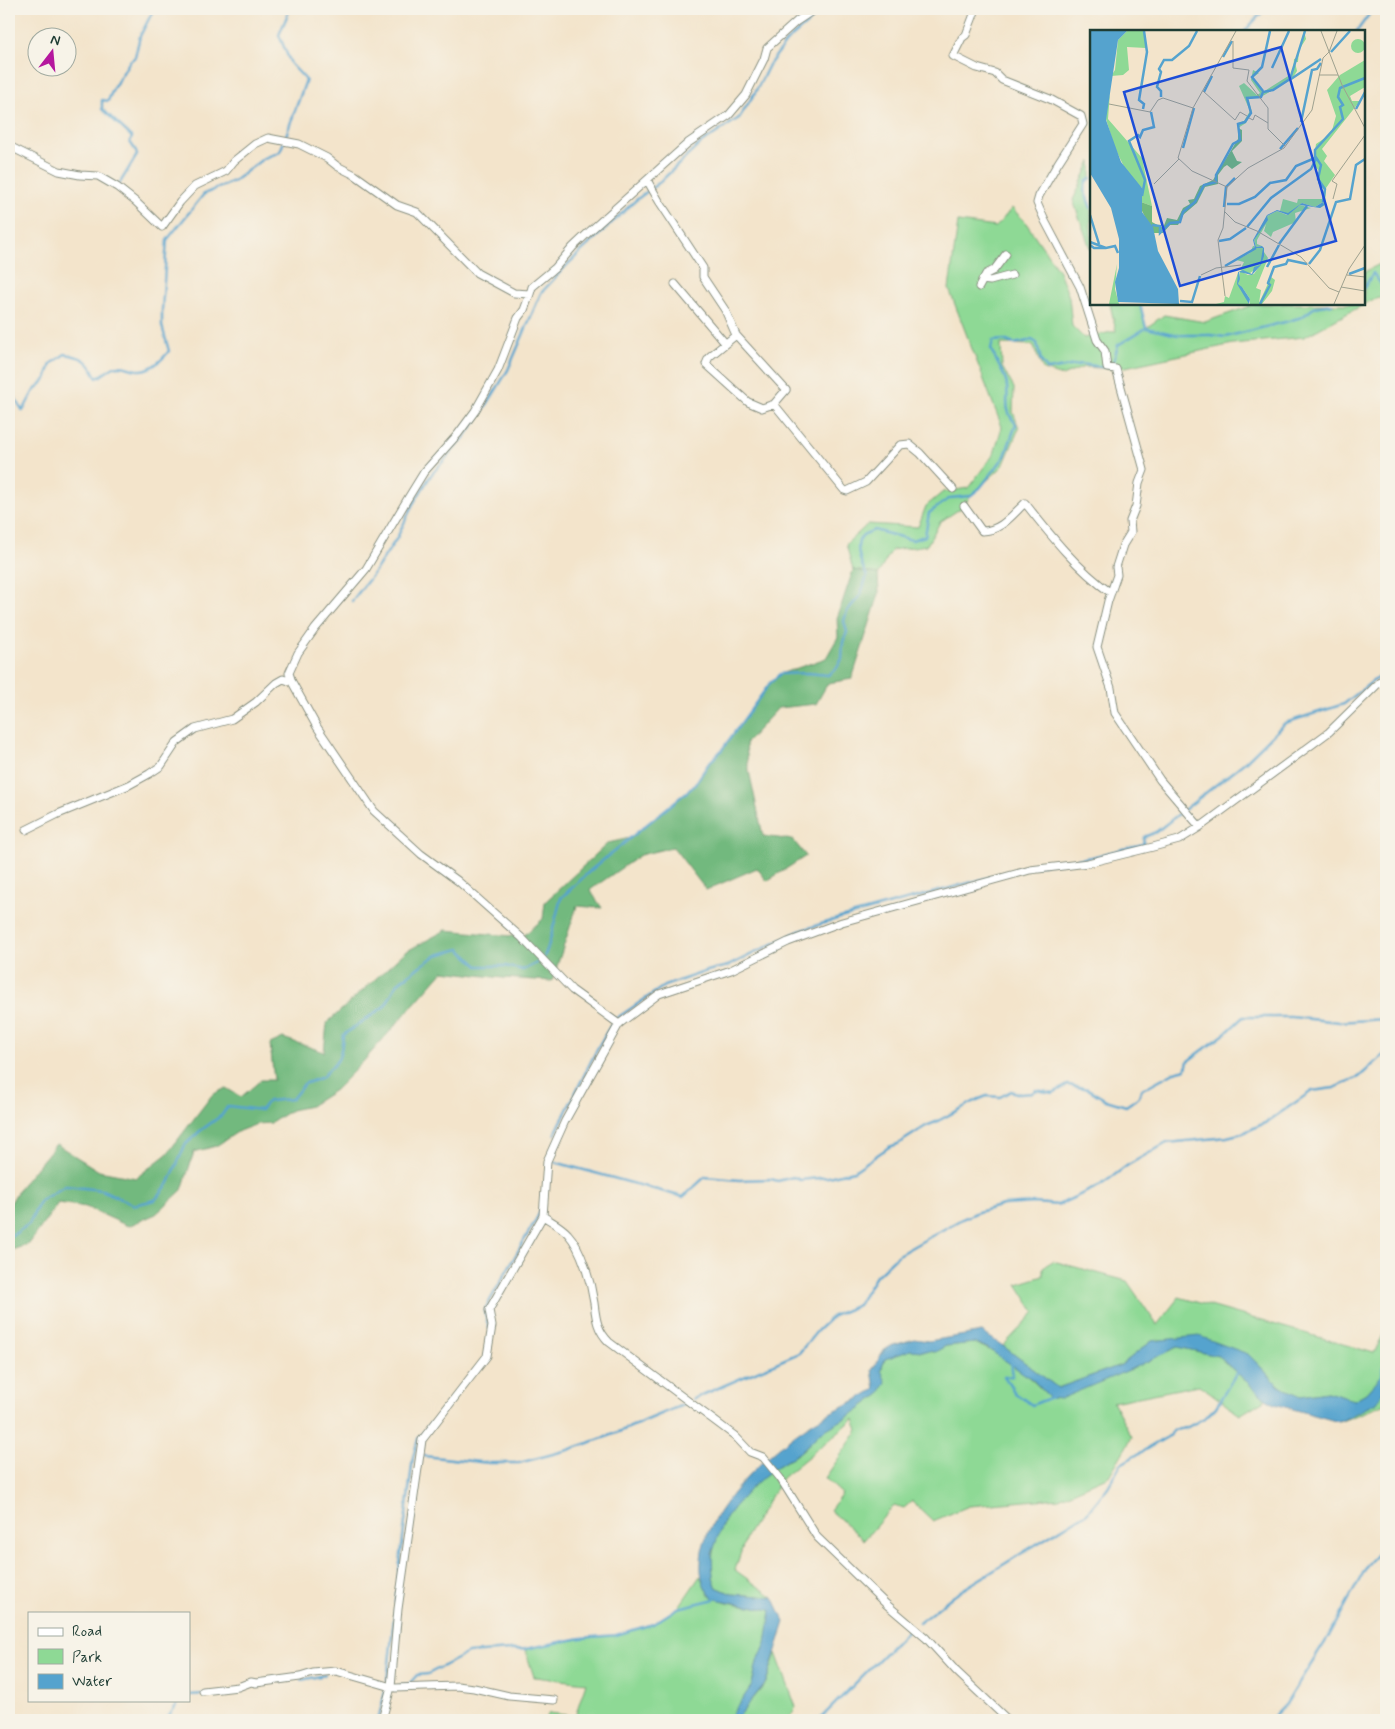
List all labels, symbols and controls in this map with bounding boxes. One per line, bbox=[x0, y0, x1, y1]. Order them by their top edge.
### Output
north arrow bbox=[28, 28, 78, 78]
inset map bbox=[1090, 30, 1365, 305]
text: N bbox=[48, 31, 62, 50]
legend bbox=[28, 1612, 190, 1702]
text: Road bbox=[72, 1622, 102, 1642]
text: Park bbox=[72, 1648, 102, 1668]
text: Water bbox=[72, 1672, 112, 1692]

